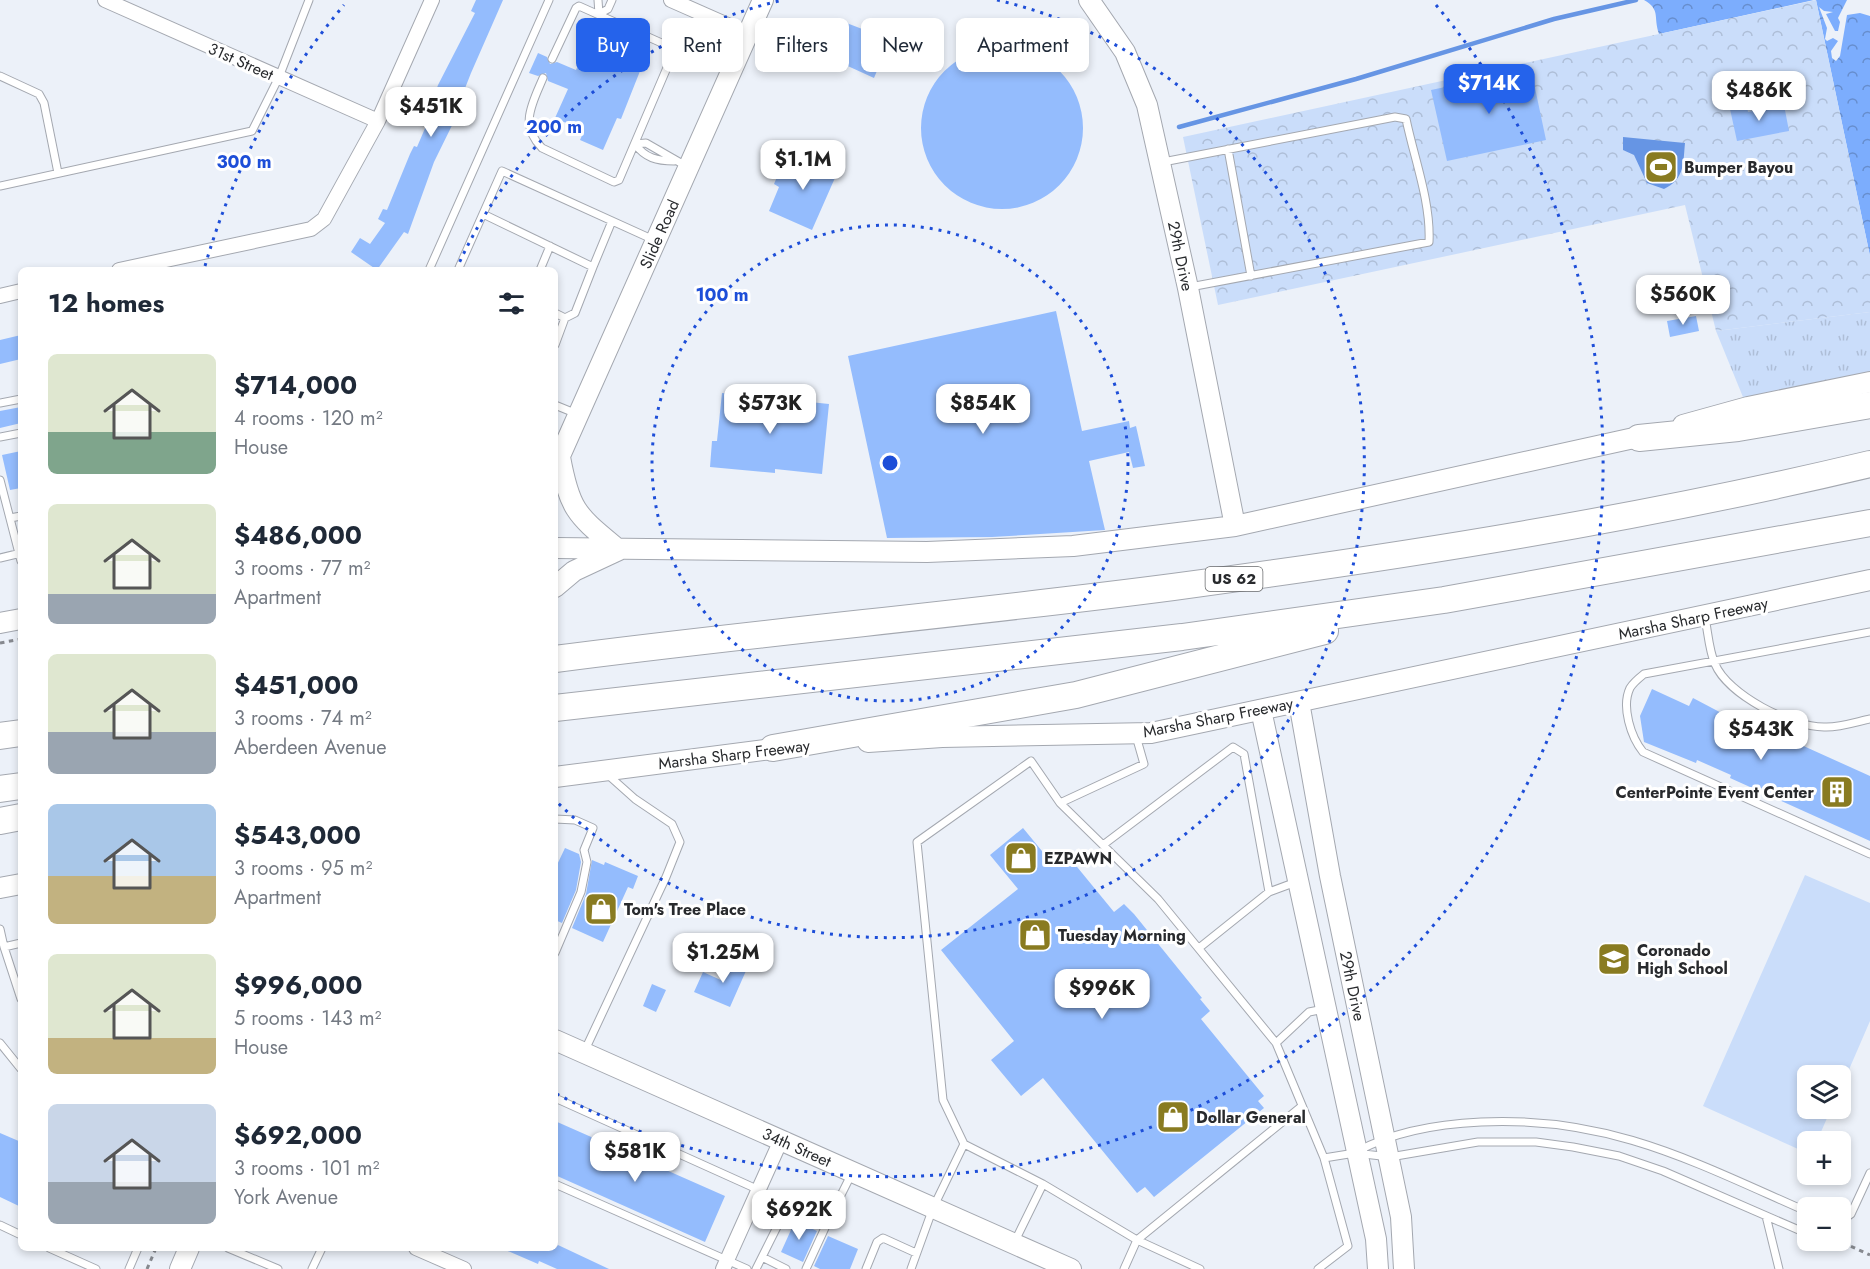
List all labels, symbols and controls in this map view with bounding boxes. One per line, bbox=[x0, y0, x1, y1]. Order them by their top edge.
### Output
chip: Buy bbox=[576, 18, 650, 72]
chip: Rent bbox=[662, 18, 743, 72]
chip: Filters bbox=[755, 18, 849, 72]
chip: New bbox=[861, 18, 944, 72]
chip: Apartment bbox=[956, 18, 1089, 72]
street label: 31st Street bbox=[205, 37, 277, 86]
pin: $714K bbox=[1447, 64, 1531, 115]
text: $714K bbox=[1458, 69, 1520, 98]
pin: $486K bbox=[1717, 71, 1801, 122]
text: $486K bbox=[1726, 76, 1792, 105]
pin: $451K bbox=[389, 87, 473, 138]
text: $451K bbox=[399, 92, 463, 121]
text: 200 m bbox=[526, 114, 582, 140]
pin: $1.1M bbox=[761, 140, 845, 191]
text: $1.1M bbox=[774, 145, 832, 174]
text: 300 m bbox=[216, 149, 272, 175]
sports icon: Bumper Bayou bbox=[1643, 149, 1679, 185]
place label: Bumper Bayou bbox=[1684, 156, 1793, 179]
street label: Slide Road bbox=[634, 196, 685, 272]
street label: 29th Drive bbox=[1162, 219, 1199, 293]
pin: $560K bbox=[1641, 275, 1725, 326]
text: $560K bbox=[1650, 280, 1716, 309]
text: 100 m bbox=[695, 282, 749, 308]
text: 12 homes bbox=[48, 284, 164, 322]
icon: filters bbox=[495, 287, 528, 320]
text: $714,000 bbox=[234, 366, 357, 404]
icon: home bbox=[96, 378, 168, 450]
pin: $573K bbox=[728, 384, 812, 435]
pin: $854K bbox=[941, 384, 1025, 435]
text: $573K bbox=[738, 389, 802, 418]
text: $854K bbox=[950, 389, 1016, 418]
text: 4 rooms · 120 m² bbox=[234, 404, 383, 433]
text: House bbox=[234, 433, 288, 462]
centre of rings bbox=[880, 453, 900, 473]
text: $486,000 bbox=[234, 516, 362, 554]
icon: home bbox=[96, 528, 168, 600]
text: 3 rooms · 77 m² bbox=[234, 554, 371, 583]
road number: US 62 bbox=[1206, 567, 1262, 591]
text: Apartment bbox=[234, 583, 321, 612]
street label: Marsha Sharp Freeway bbox=[1616, 591, 1771, 646]
text: $451,000 bbox=[234, 666, 358, 704]
icon: home bbox=[96, 678, 168, 750]
street label: Marsha Sharp Freeway bbox=[1141, 691, 1296, 743]
text: 3 rooms · 74 m² bbox=[234, 704, 372, 733]
pin: $543K bbox=[1719, 710, 1803, 761]
text: $543K bbox=[1728, 715, 1794, 744]
text: Aberdeen Avenue bbox=[234, 733, 387, 762]
street label: Marsha Sharp Freeway bbox=[657, 734, 812, 775]
building icon: CenterPointe Event Center bbox=[1819, 774, 1855, 810]
place label: CenterPointe Event Center bbox=[1615, 781, 1814, 804]
text: $543,000 bbox=[234, 816, 361, 854]
icon: home bbox=[96, 828, 168, 900]
shop icon: EZPAWN bbox=[1003, 840, 1039, 876]
place label: EZPAWN bbox=[1044, 847, 1112, 870]
text: 3 rooms · 95 m² bbox=[234, 854, 372, 883]
text: Apartment bbox=[234, 883, 321, 912]
shop icon: Tom's Tree Place bbox=[583, 891, 619, 927]
place label: Tom's Tree Place bbox=[624, 898, 746, 921]
shop icon: Tuesday Morning bbox=[1017, 917, 1053, 953]
place label: Tuesday Morning bbox=[1058, 924, 1186, 947]
pin: $1.25M bbox=[674, 933, 772, 984]
text: $1.25M bbox=[687, 938, 759, 967]
place label: Coronado High School bbox=[1637, 939, 1728, 980]
school or university icon: Coronado High School bbox=[1596, 941, 1632, 977]
street label: 29th Drive bbox=[1334, 949, 1371, 1023]
text: $996,000 bbox=[234, 966, 362, 1004]
pin: $996K bbox=[1060, 969, 1144, 1020]
text: $996K bbox=[1069, 974, 1135, 1003]
icon: home bbox=[96, 978, 168, 1050]
text: 5 rooms · 143 m² bbox=[234, 1004, 381, 1033]
text: House bbox=[234, 1033, 288, 1062]
map controls bbox=[1797, 1065, 1851, 1251]
button: layers bbox=[1797, 1065, 1851, 1119]
shop icon: Dollar General bbox=[1155, 1099, 1191, 1135]
place label: Dollar General bbox=[1196, 1106, 1306, 1129]
text: $692,000 bbox=[234, 1116, 362, 1154]
street label: 34th Street bbox=[759, 1122, 835, 1173]
icon: home bbox=[96, 1128, 168, 1200]
button: + bbox=[1797, 1131, 1851, 1185]
pin: $581K bbox=[593, 1132, 677, 1183]
text: $581K bbox=[604, 1137, 666, 1166]
text: 3 rooms · 101 m² bbox=[234, 1154, 380, 1183]
text: York Avenue bbox=[234, 1183, 338, 1212]
pin: $692K bbox=[757, 1190, 841, 1241]
text: $692K bbox=[766, 1195, 832, 1224]
button: − bbox=[1797, 1197, 1851, 1251]

